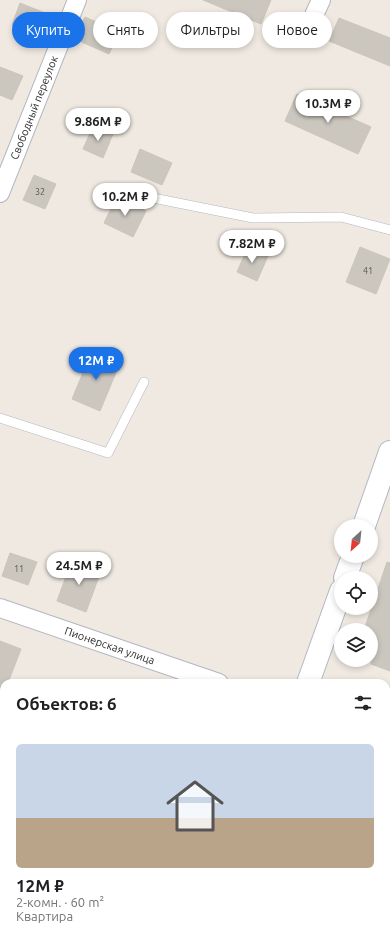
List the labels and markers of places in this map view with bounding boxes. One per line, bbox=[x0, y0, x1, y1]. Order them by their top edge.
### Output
pin: 10.3M ₽ bbox=[291, 90, 365, 124]
pin: 9.86M ₽ bbox=[61, 108, 135, 142]
pin: 10.2M ₽ bbox=[88, 183, 162, 217]
pin: 7.82M ₽ bbox=[215, 230, 289, 264]
pin: 12M ₽ bbox=[68, 347, 124, 381]
pin: 24.5M ₽ bbox=[42, 552, 116, 586]

